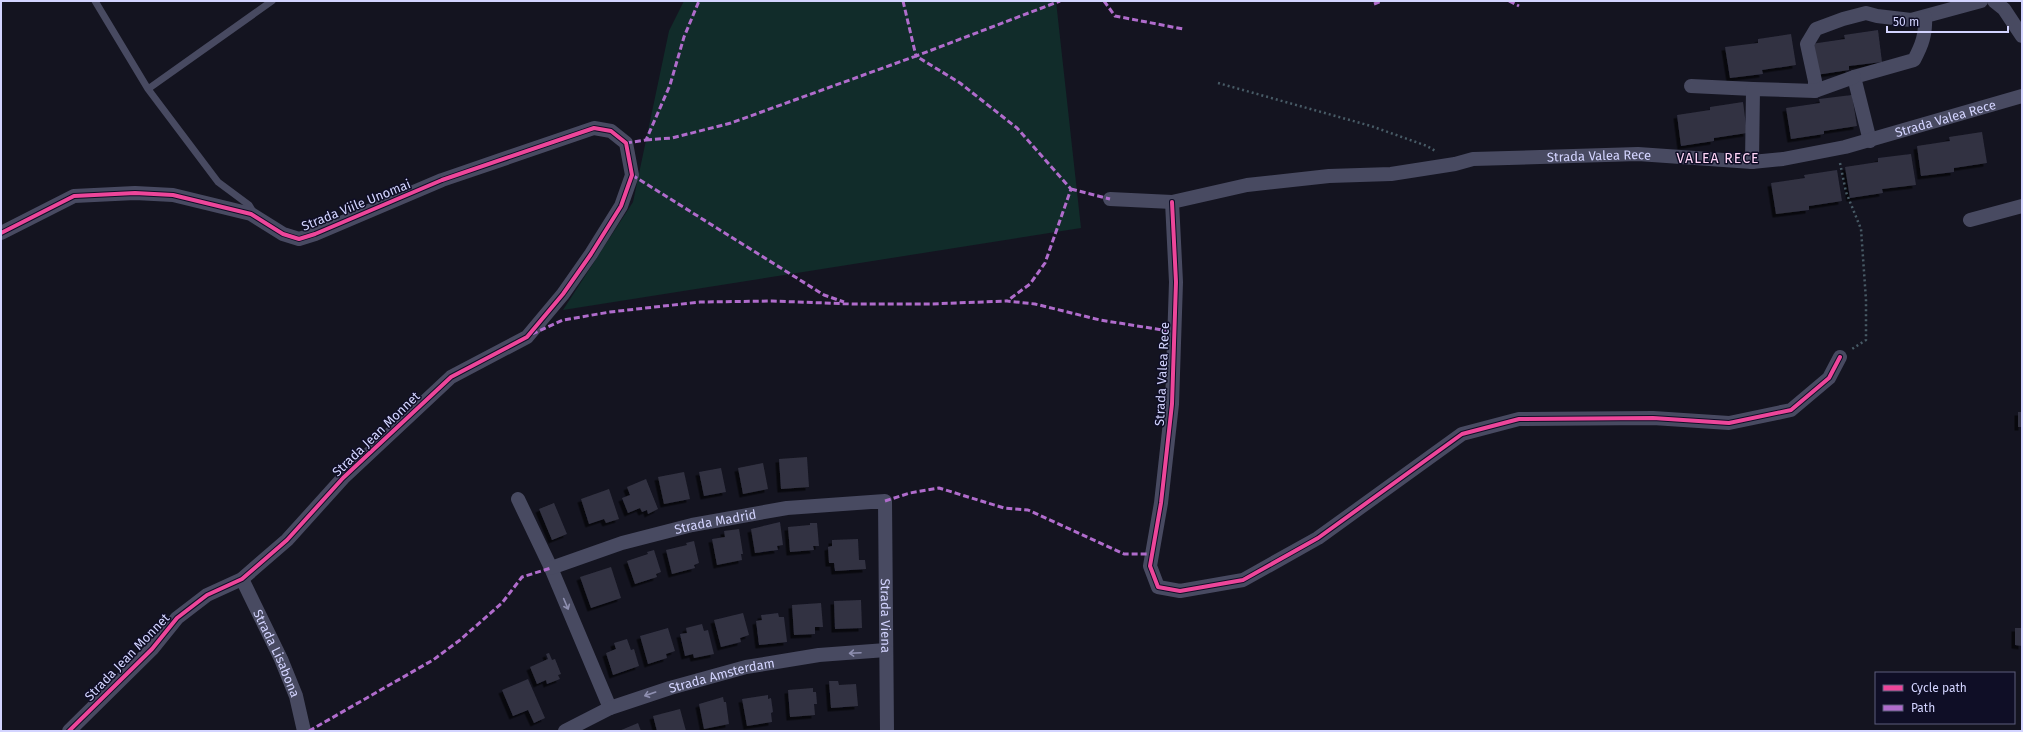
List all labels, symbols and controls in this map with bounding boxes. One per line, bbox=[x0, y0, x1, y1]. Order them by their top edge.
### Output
scale bar bbox=[1887, 8, 2008, 34]
text: 50 m bbox=[1893, 15, 1919, 29]
street label: Strada Valea Rece bbox=[1893, 96, 1998, 140]
street label: Strada Valea Rece bbox=[1547, 146, 1652, 164]
district label: VALEA RECE bbox=[1677, 150, 1759, 167]
street label: Strada Viile Unomai bbox=[299, 176, 413, 234]
street label: Strada Valea Rece bbox=[1152, 321, 1172, 427]
street label: Strada Jean Monnet bbox=[329, 388, 423, 480]
street label: Strada Madrid bbox=[673, 506, 757, 537]
street label: Strada Viena bbox=[878, 578, 894, 653]
one-way arrow bbox=[563, 598, 571, 610]
street label: Strada Lisabona bbox=[250, 607, 303, 699]
street label: Strada Jean Monnet bbox=[81, 610, 173, 704]
one-way arrow bbox=[849, 650, 862, 657]
street label: Strada Amsterdam bbox=[667, 655, 776, 696]
legend bbox=[1875, 672, 2015, 724]
text: Cycle path bbox=[1911, 681, 1967, 695]
one-way arrow bbox=[645, 691, 657, 699]
text: Path bbox=[1911, 701, 1935, 715]

